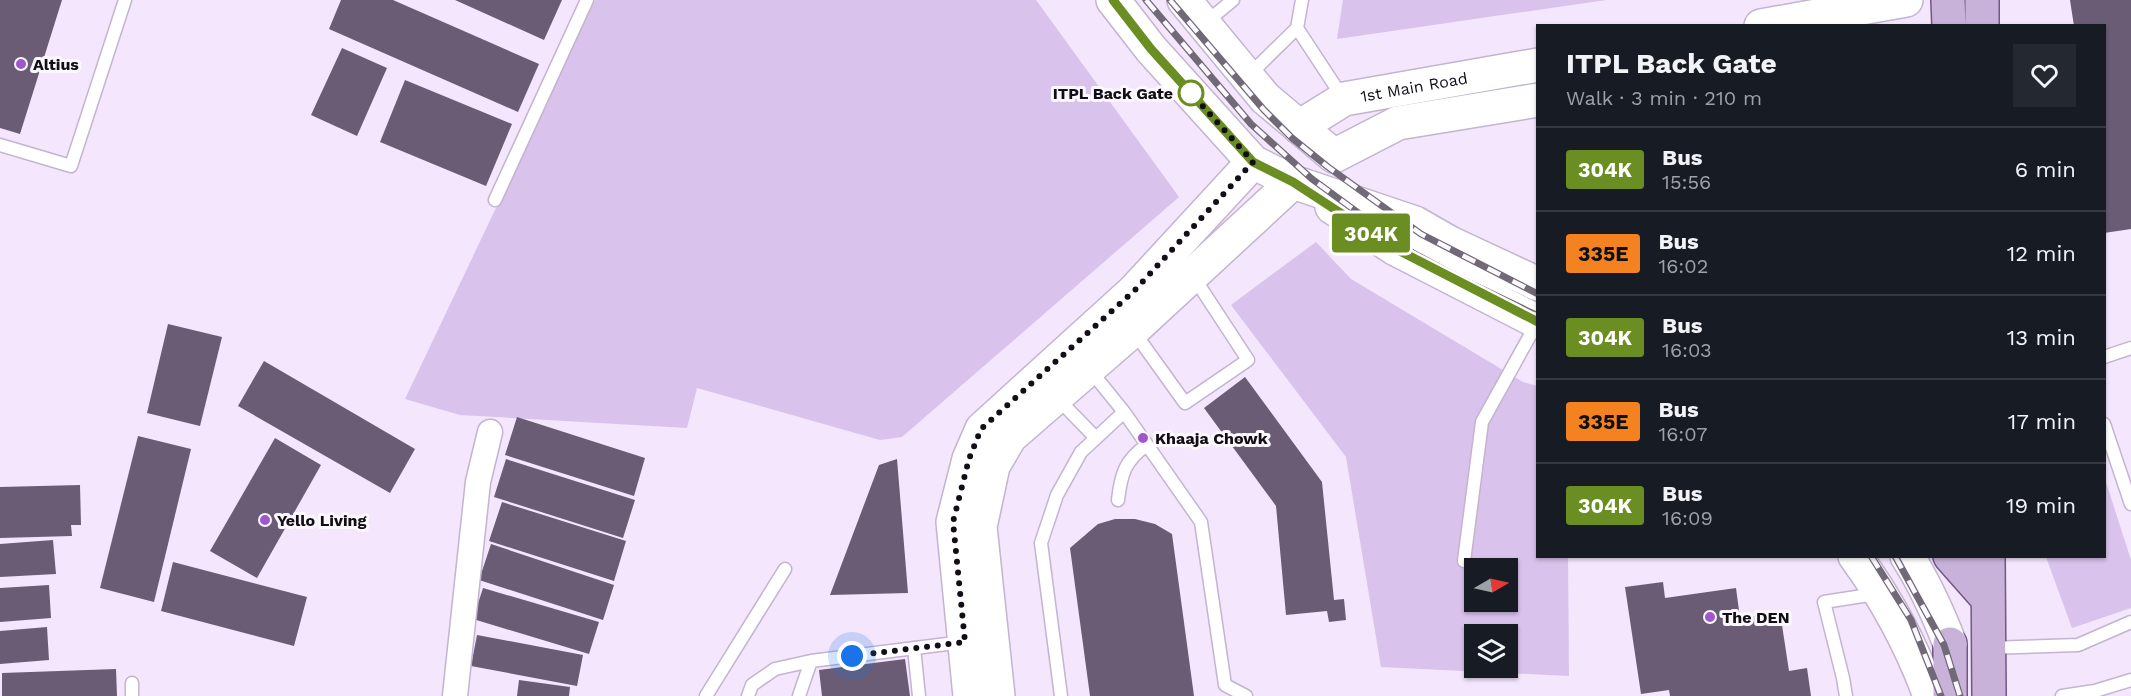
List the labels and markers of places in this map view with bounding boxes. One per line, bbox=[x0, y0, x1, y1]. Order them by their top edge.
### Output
place label: Altius bbox=[33, 55, 79, 74]
marker: Altius bbox=[14, 57, 28, 71]
marker: ITPL Back Gate bbox=[1178, 80, 1204, 106]
place label: ITPL Back Gate bbox=[1053, 84, 1173, 103]
place label: Khaaja Chowk bbox=[1155, 429, 1268, 448]
marker: Khaaja Chowk bbox=[1136, 431, 1150, 445]
place label: Yello Living bbox=[277, 511, 367, 530]
marker: Yello Living bbox=[258, 513, 272, 527]
place label: The DEN bbox=[1722, 608, 1790, 627]
marker: The DEN bbox=[1703, 610, 1717, 624]

